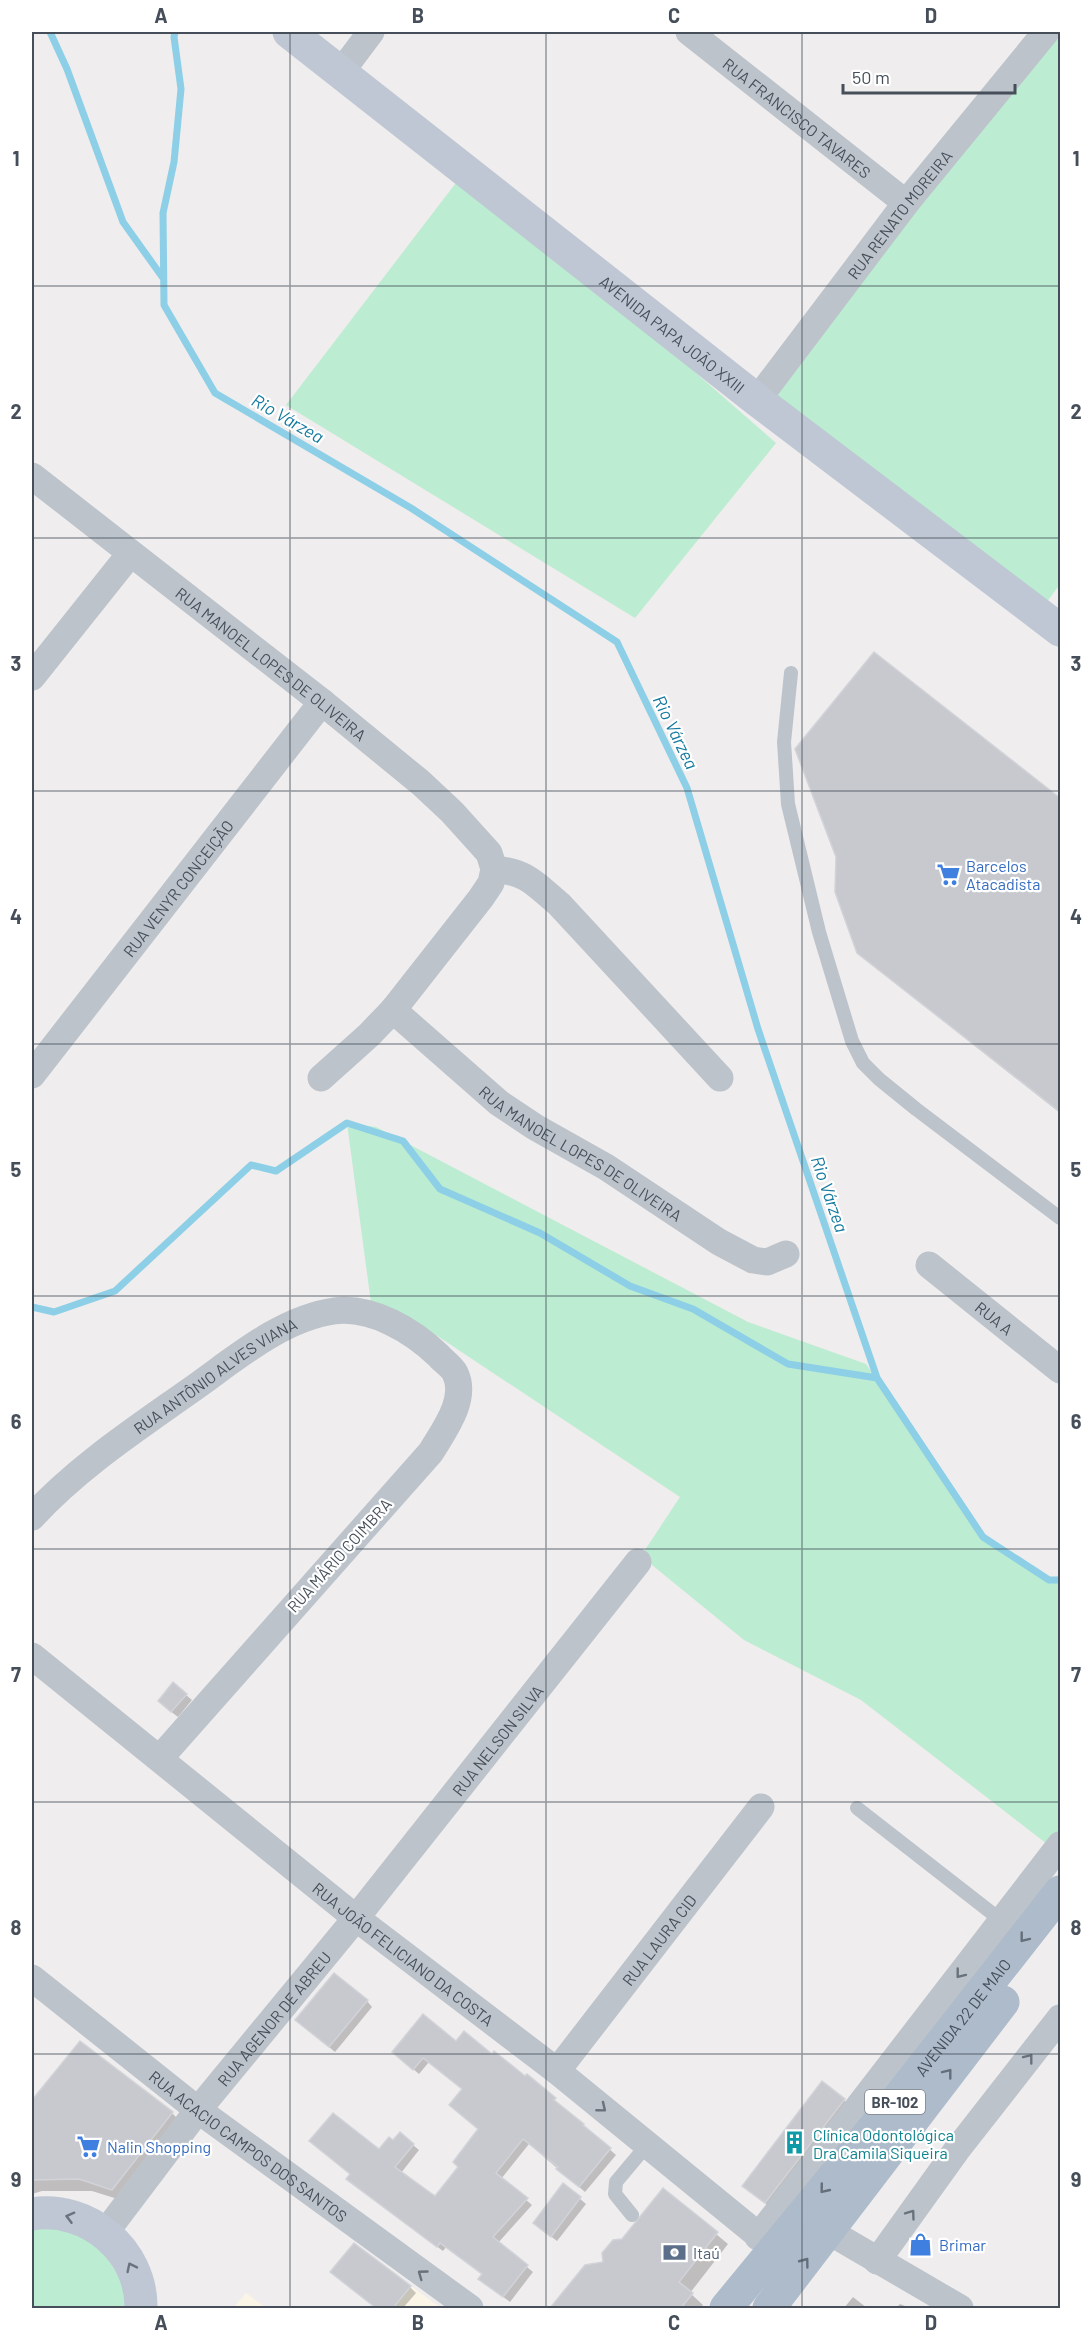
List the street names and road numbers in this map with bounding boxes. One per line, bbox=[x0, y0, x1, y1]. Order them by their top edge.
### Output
street label: RUA FRANCISCO TAVARES bbox=[720, 53, 875, 181]
street label: RUA RENATO MOREIRA bbox=[843, 145, 956, 282]
street label: AVENIDA PAPA JOÃO XXIII bbox=[596, 271, 749, 396]
street label: RUA MANOEL LOPES DE OLIVEIRA bbox=[173, 583, 371, 744]
street label: RUA VENYR CONCEIÇÃO bbox=[118, 816, 237, 960]
street label: RUA MANOEL LOPES DE OLIVEIRA bbox=[476, 1081, 686, 1225]
street label: RUA A bbox=[972, 1297, 1017, 1338]
street label: RUA ANTÔNIO ALVES VIANA bbox=[129, 1313, 300, 1437]
street label: RUA MÁRIO COIMBRA bbox=[283, 1494, 395, 1616]
street label: RUA NELSON SILVA bbox=[448, 1681, 547, 1799]
street label: RUA JOÃO FELICIANO DA COSTA bbox=[309, 1878, 498, 2029]
street label: RUA LAURA CID bbox=[617, 1890, 700, 1989]
street label: RUA AGENOR DE ABREU bbox=[213, 1947, 334, 2089]
street label: AVENIDA 22 DE MAIO bbox=[910, 1954, 1014, 2079]
street label: RUA ACACIO CAMPOS DOS SANTOS bbox=[146, 2066, 351, 2225]
road number: BR-102 bbox=[865, 2090, 925, 2114]

